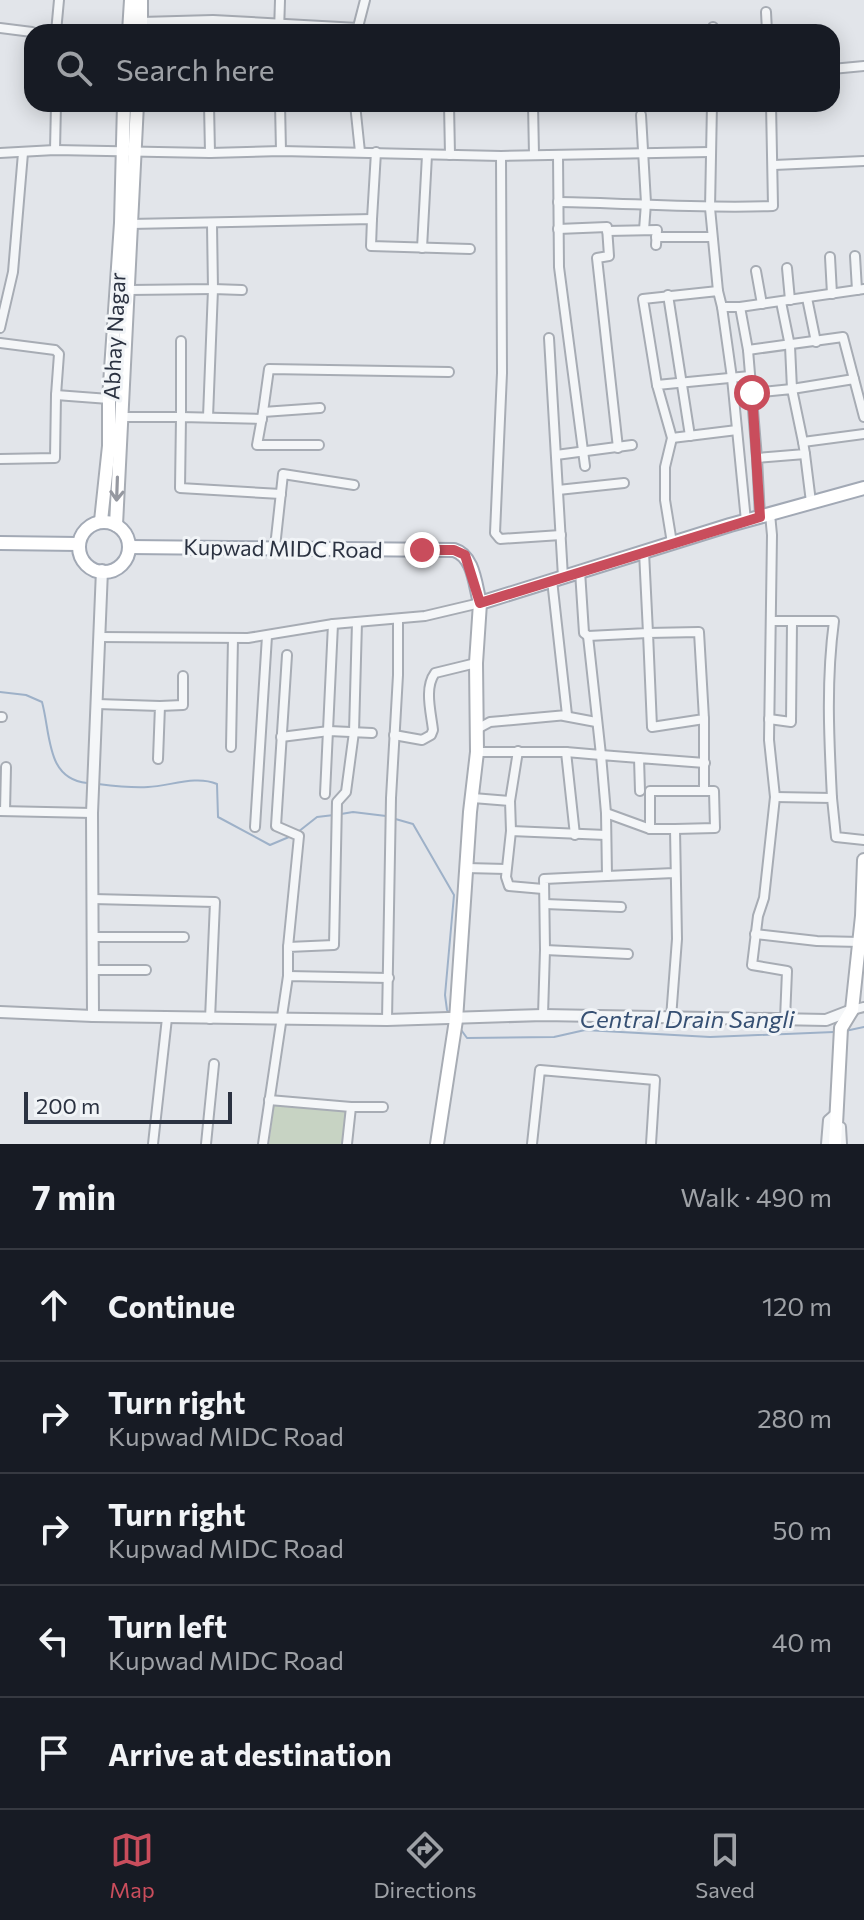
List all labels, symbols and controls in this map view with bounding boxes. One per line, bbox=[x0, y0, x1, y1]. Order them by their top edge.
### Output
search box bbox=[24, 24, 840, 112]
icon: search bbox=[52, 46, 96, 90]
text: Search here bbox=[116, 50, 275, 87]
street label: Abhay Nagar bbox=[97, 271, 131, 401]
route start bbox=[734, 375, 770, 411]
one-way arrow bbox=[110, 475, 125, 502]
route end bbox=[404, 532, 440, 568]
street label: Kupwad MIDC Road bbox=[183, 533, 383, 563]
water label: Central Drain Sangli bbox=[579, 1004, 795, 1033]
scale bar bbox=[24, 1088, 232, 1124]
text: 200 m bbox=[36, 1092, 100, 1119]
text: 7 min bbox=[32, 1175, 116, 1217]
text: Walk · 490 m bbox=[680, 1181, 832, 1212]
icon: ahead bbox=[32, 1283, 76, 1327]
text: Continue bbox=[108, 1287, 235, 1324]
text: 120 m bbox=[762, 1290, 832, 1321]
text: Turn right bbox=[108, 1383, 245, 1420]
icon: right bbox=[32, 1395, 76, 1439]
text: 280 m bbox=[757, 1402, 832, 1433]
text: Kupwad MIDC Road bbox=[108, 1420, 344, 1451]
text: Turn right bbox=[108, 1495, 245, 1532]
icon: right bbox=[32, 1507, 76, 1551]
text: 50 m bbox=[772, 1514, 832, 1545]
text: Kupwad MIDC Road bbox=[108, 1532, 344, 1563]
text: Turn left bbox=[108, 1607, 227, 1644]
icon: left bbox=[32, 1619, 76, 1663]
text: 40 m bbox=[772, 1626, 832, 1657]
text: Kupwad MIDC Road bbox=[108, 1644, 344, 1675]
icon: arrive bbox=[32, 1731, 76, 1775]
text: Arrive at destination bbox=[108, 1735, 392, 1772]
tab: Map bbox=[109, 1828, 155, 1903]
tab: Directions bbox=[373, 1828, 477, 1903]
tab: Saved bbox=[695, 1828, 755, 1903]

